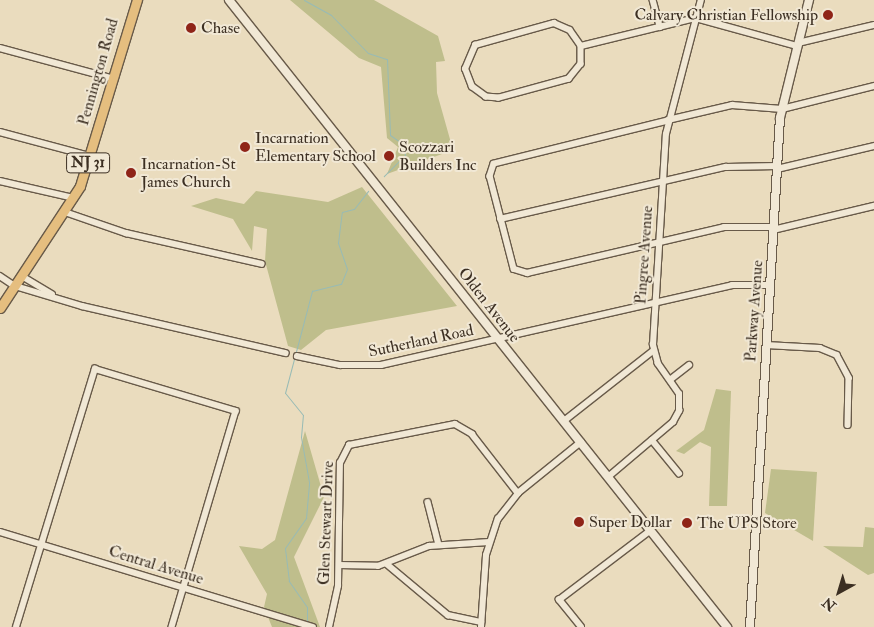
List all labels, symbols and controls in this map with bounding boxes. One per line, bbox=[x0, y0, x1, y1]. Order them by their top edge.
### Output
place label: Calvary Christian Fellowship bbox=[634, 5, 818, 25]
marker: Calvary Christian Fellowship bbox=[822, 9, 834, 21]
street label: Pennington Road bbox=[74, 16, 122, 128]
place label: Chase bbox=[201, 18, 240, 38]
marker: Chase bbox=[185, 22, 197, 34]
place label: Incarnation Elementary School bbox=[255, 128, 376, 166]
place label: Scozzari Builders Inc bbox=[399, 137, 477, 175]
marker: Incarnation Elementary School bbox=[239, 141, 251, 153]
road number: NJ 31 bbox=[66, 150, 110, 176]
marker: Scozzari Builders Inc bbox=[383, 150, 395, 162]
place label: Incarnation-St James Church bbox=[141, 154, 236, 192]
marker: Incarnation-St James Church bbox=[125, 167, 137, 179]
street label: Pingree Avenue bbox=[631, 205, 657, 305]
street label: Parkway Avenue bbox=[741, 259, 767, 363]
street label: Olden Avenue bbox=[454, 264, 524, 346]
street label: Sutherland Road bbox=[367, 321, 475, 361]
street label: Glen Stewart Drive bbox=[314, 461, 338, 585]
place label: Super Dollar bbox=[589, 512, 672, 532]
place label: The UPS Store bbox=[697, 513, 797, 533]
marker: Super Dollar bbox=[573, 516, 585, 528]
marker: The UPS Store bbox=[681, 517, 693, 529]
street label: Central Avenue bbox=[106, 541, 206, 589]
north arrow bbox=[814, 567, 864, 617]
text: N bbox=[819, 593, 839, 615]

